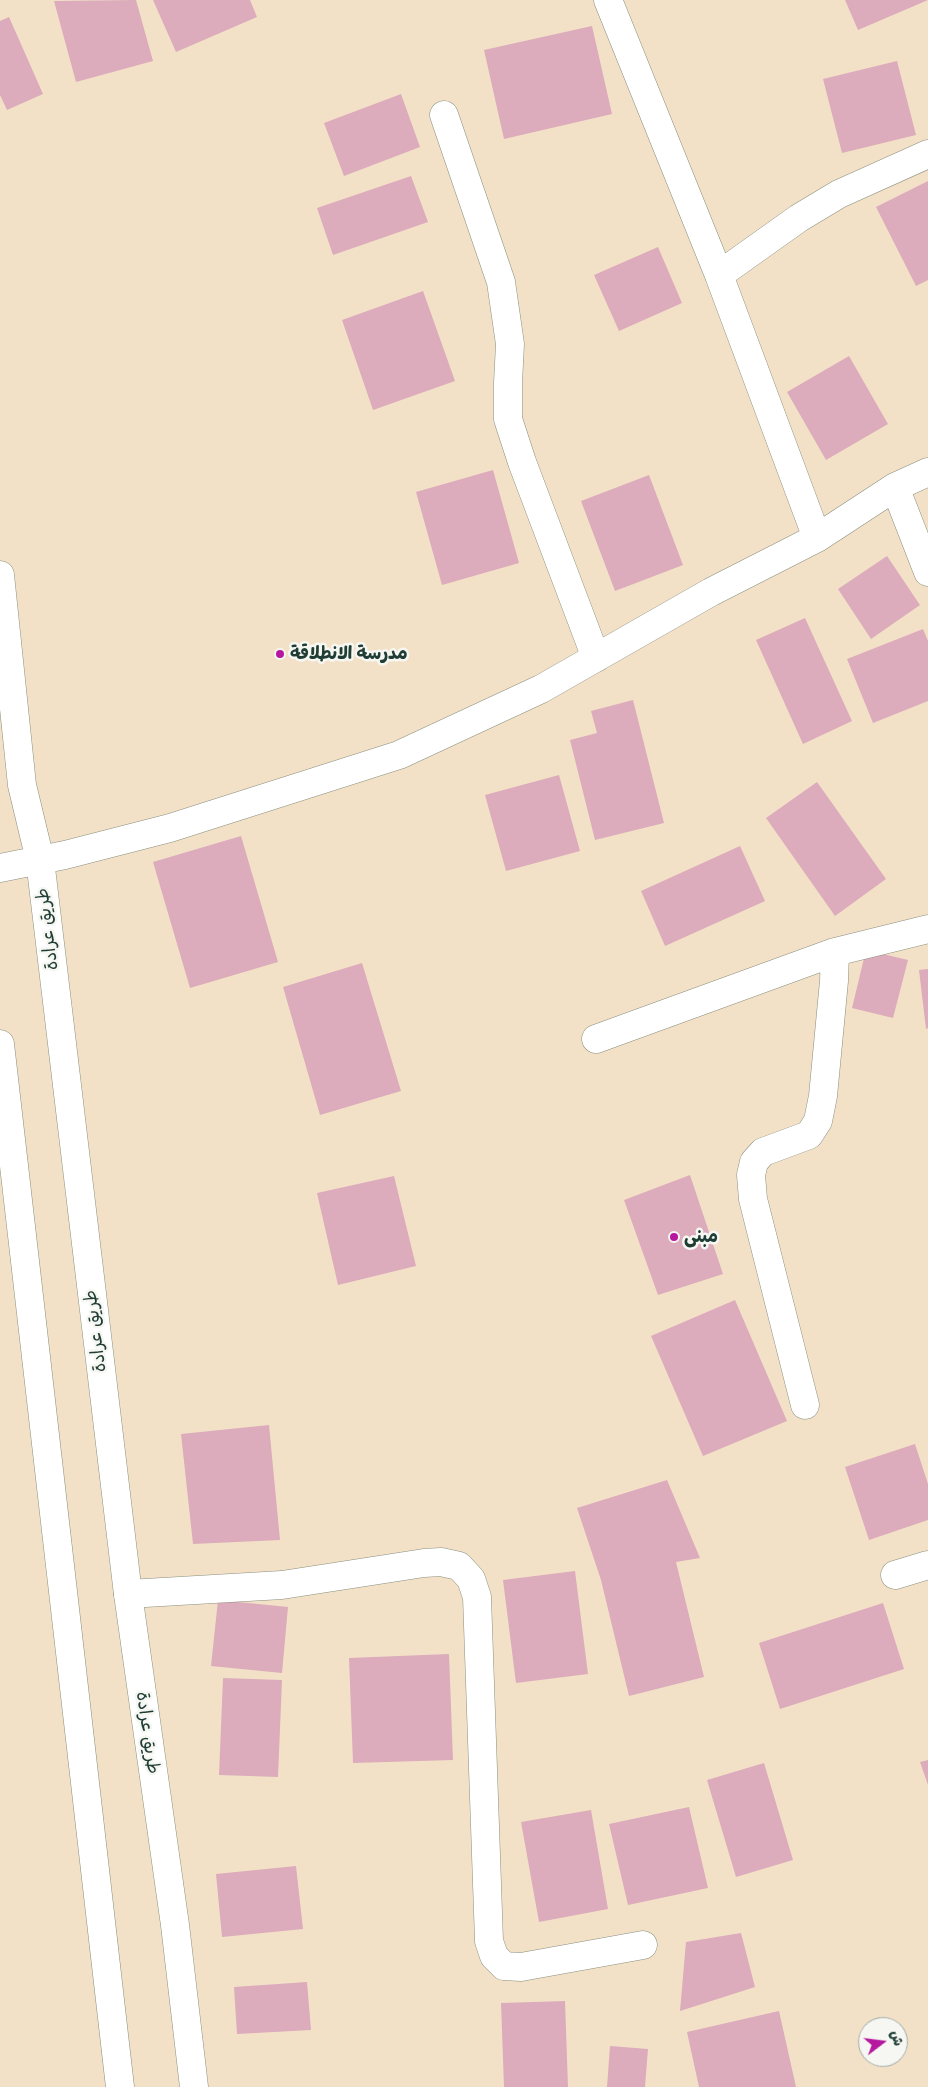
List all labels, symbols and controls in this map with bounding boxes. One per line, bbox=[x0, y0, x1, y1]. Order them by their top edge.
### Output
place label: مدرسة الانطلاقة bbox=[290, 643, 408, 665]
marker: مدرسة الانطلاقة bbox=[274, 648, 286, 660]
street label: طريق عرادة bbox=[32, 887, 64, 971]
place label: مبنى bbox=[684, 1226, 718, 1248]
marker: مبنى bbox=[668, 1231, 680, 1243]
street label: طريق عرادة bbox=[80, 1289, 112, 1373]
street label: طريق عرادة bbox=[131, 1690, 163, 1776]
north arrow bbox=[858, 2017, 908, 2067]
text: ش bbox=[887, 2029, 907, 2048]

